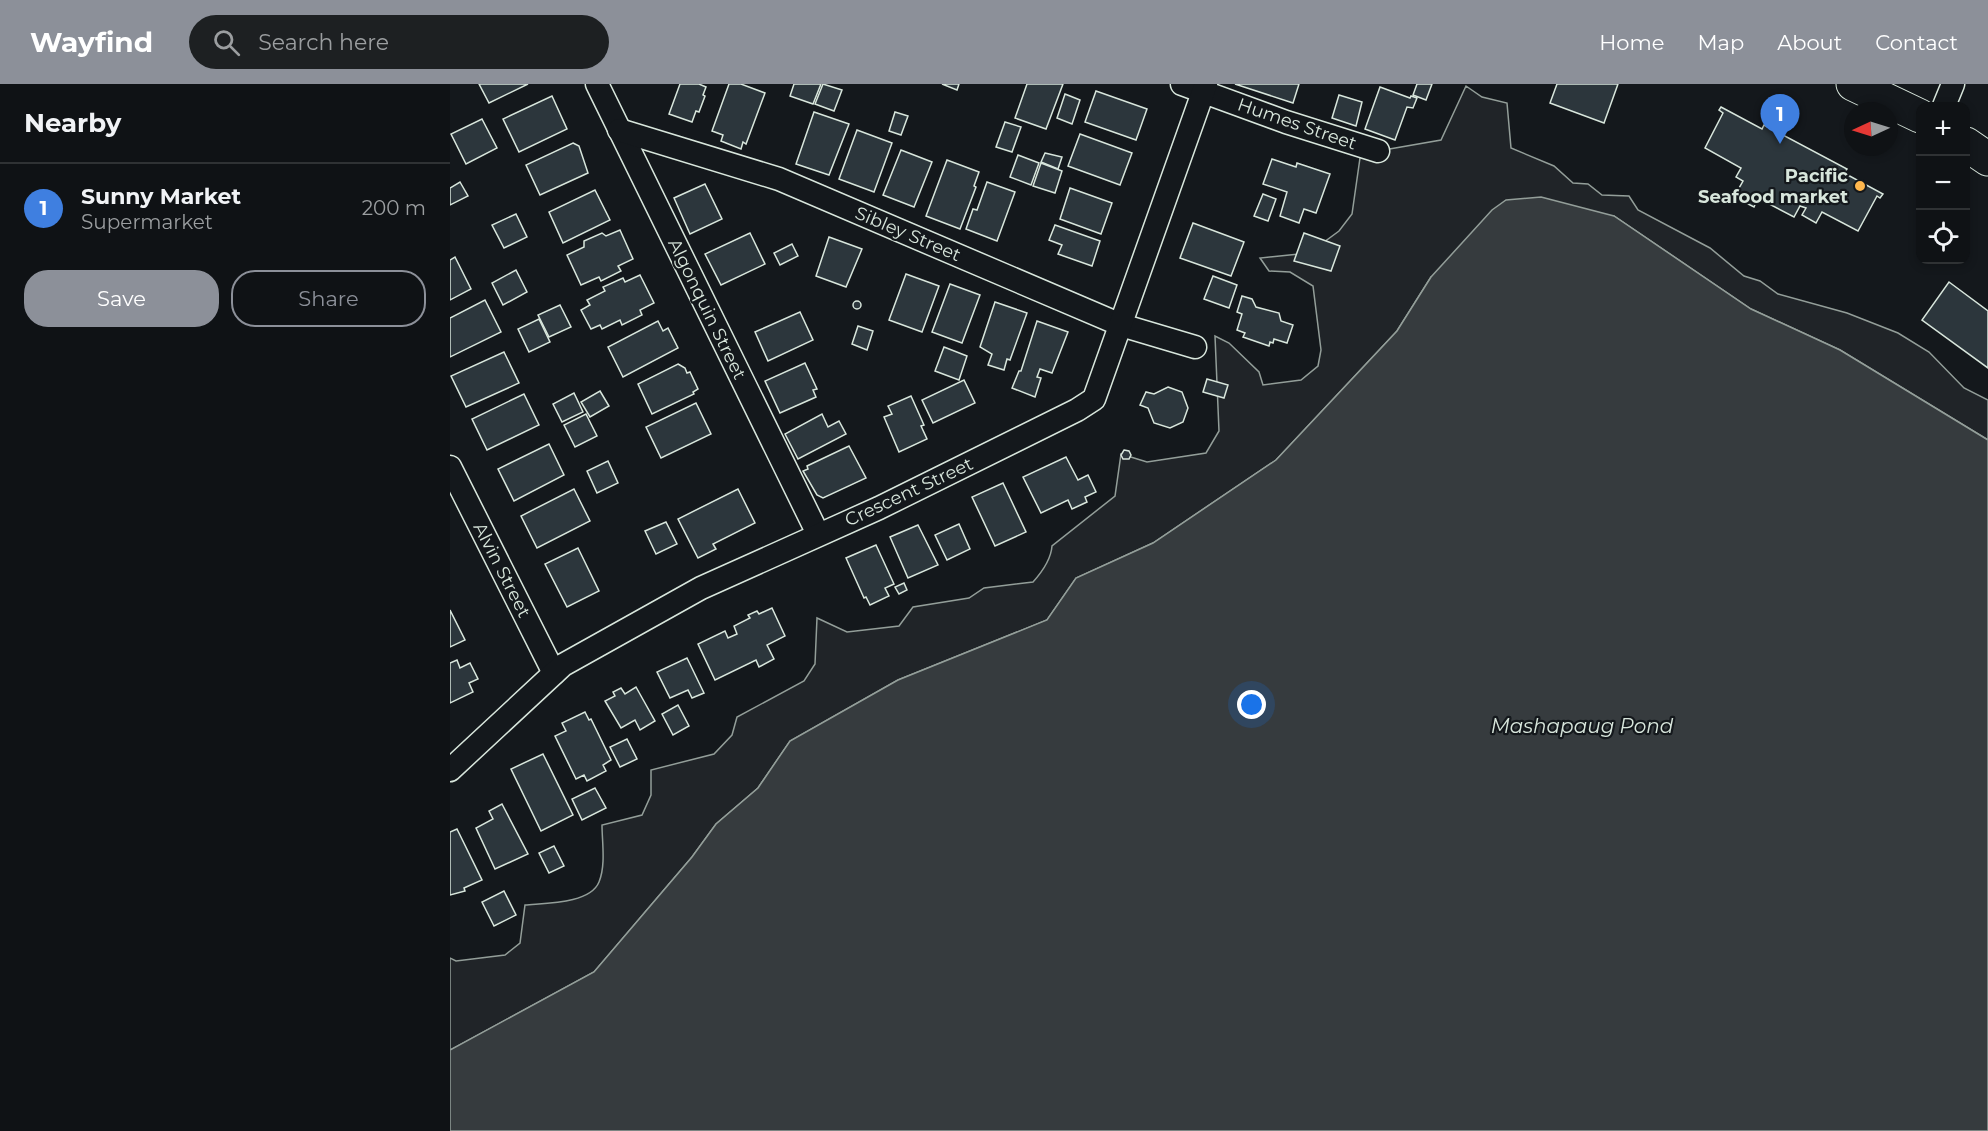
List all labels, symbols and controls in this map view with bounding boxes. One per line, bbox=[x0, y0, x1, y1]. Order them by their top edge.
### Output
search box bbox=[189, 15, 609, 69]
text: Wayfind bbox=[30, 25, 153, 59]
icon: search bbox=[210, 26, 243, 59]
text: Search here bbox=[258, 29, 389, 56]
text: Home bbox=[1599, 30, 1664, 55]
text: Map bbox=[1697, 30, 1744, 55]
text: About bbox=[1777, 30, 1842, 55]
text: Contact bbox=[1875, 30, 1958, 55]
street label: Humes Street bbox=[1235, 93, 1359, 155]
pin: 1 bbox=[1760, 94, 1800, 144]
north arrow bbox=[1844, 102, 1898, 156]
map controls bbox=[1916, 102, 1970, 264]
button: + bbox=[1916, 102, 1970, 156]
text: Nearby bbox=[24, 107, 121, 139]
button: − bbox=[1916, 156, 1970, 210]
place label: Pacific Seafood market bbox=[1698, 165, 1848, 208]
marker: Pacific Seafood market bbox=[1853, 179, 1867, 193]
text: Sunny Market bbox=[81, 183, 241, 210]
text: 1 bbox=[40, 196, 47, 220]
text: 200 m bbox=[362, 196, 426, 220]
street label: Sibley Street bbox=[852, 202, 964, 266]
text: Supermarket bbox=[81, 210, 213, 234]
button: locate bbox=[1916, 210, 1970, 264]
street label: Algonquin Street bbox=[663, 235, 751, 383]
button: Save bbox=[24, 270, 219, 327]
button: Share bbox=[231, 270, 426, 327]
street label: Crescent Street bbox=[841, 453, 977, 531]
street label: Alvin Street bbox=[469, 519, 535, 621]
your location bbox=[1237, 690, 1266, 719]
water label: Mashapaug Pond bbox=[1491, 714, 1674, 738]

